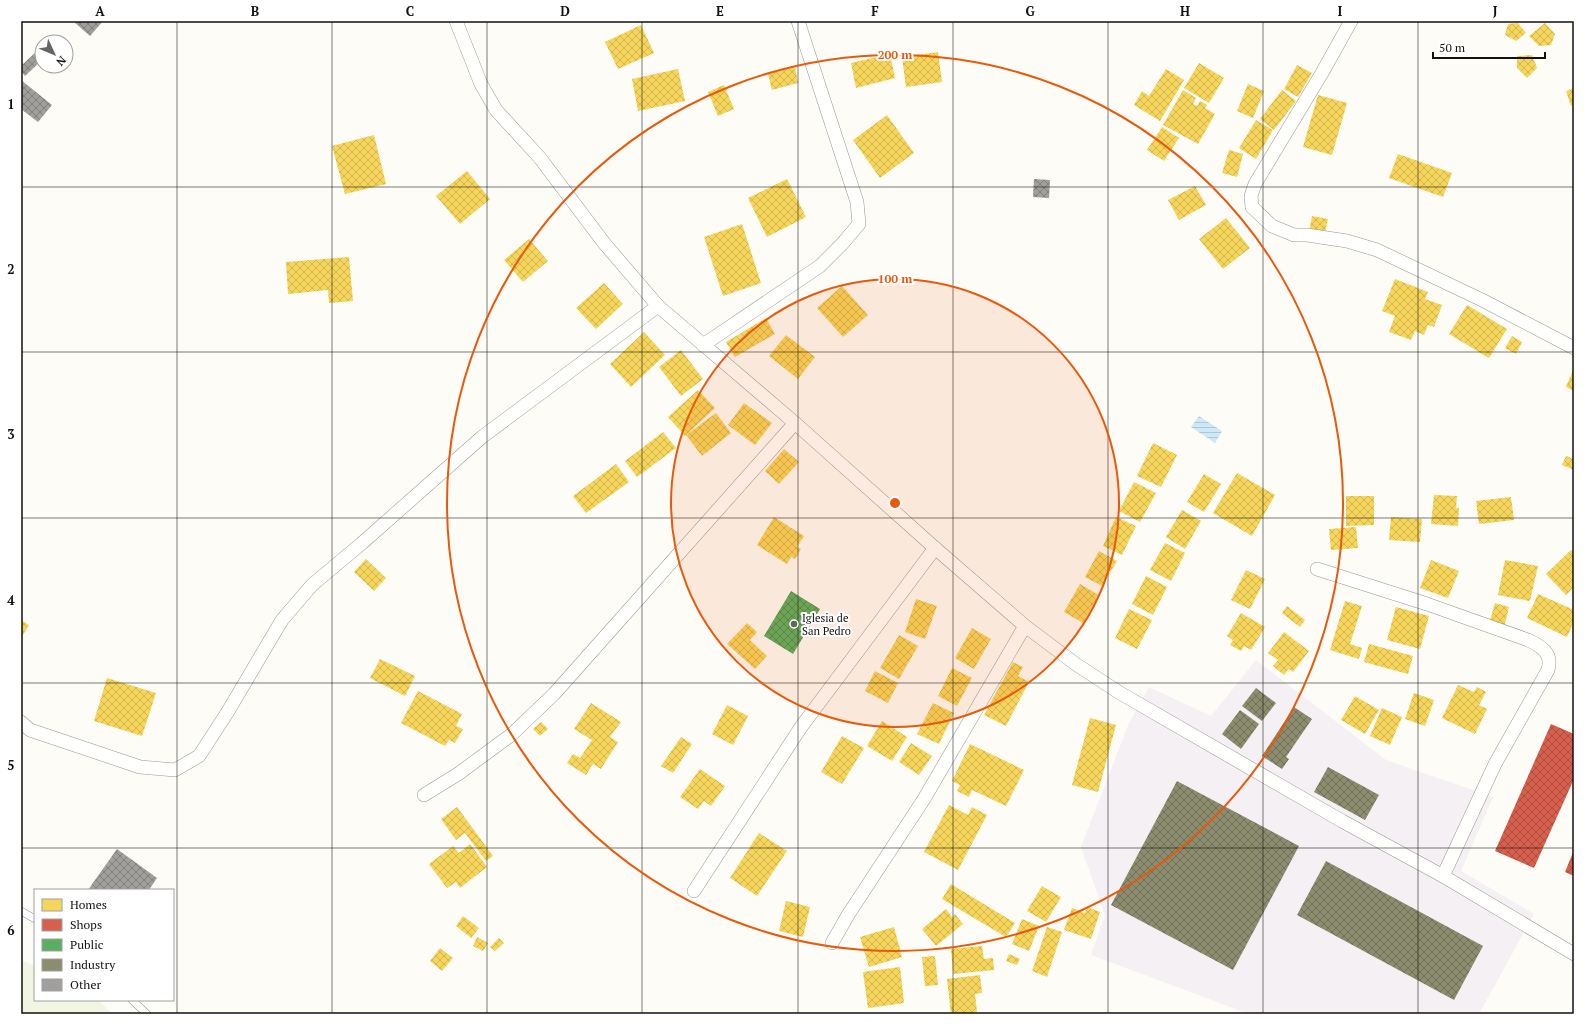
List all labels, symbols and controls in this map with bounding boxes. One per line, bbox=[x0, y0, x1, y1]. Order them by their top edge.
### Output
text: A bbox=[95, 2, 105, 20]
text: B bbox=[251, 2, 259, 20]
text: C bbox=[406, 2, 414, 20]
text: D bbox=[560, 2, 570, 20]
text: E bbox=[716, 2, 724, 20]
text: F bbox=[871, 2, 879, 20]
text: G bbox=[1025, 2, 1035, 20]
text: H bbox=[1180, 2, 1190, 20]
text: I bbox=[1338, 2, 1343, 20]
text: J bbox=[1493, 2, 1498, 20]
north arrow bbox=[34, 34, 74, 74]
scale bar bbox=[1433, 34, 1545, 60]
text: 50 m bbox=[1439, 40, 1466, 55]
text: 200 m bbox=[878, 47, 912, 62]
text: N bbox=[53, 53, 69, 69]
text: 1 bbox=[7, 95, 15, 113]
text: 2 bbox=[7, 260, 15, 278]
text: 100 m bbox=[878, 271, 912, 286]
text: 3 bbox=[7, 425, 15, 443]
centre of rings bbox=[888, 496, 902, 510]
text: 4 bbox=[7, 591, 15, 609]
place label: Iglesia de San Pedro bbox=[802, 611, 851, 638]
marker: Iglesia de San Pedro bbox=[789, 619, 799, 629]
text: 5 bbox=[7, 756, 15, 774]
legend bbox=[34, 889, 174, 1001]
text: Homes bbox=[70, 897, 107, 912]
text: Shops bbox=[70, 917, 102, 932]
text: 6 bbox=[7, 921, 15, 939]
text: Public bbox=[70, 937, 104, 952]
text: Industry bbox=[70, 957, 116, 972]
text: Other bbox=[70, 977, 101, 992]

